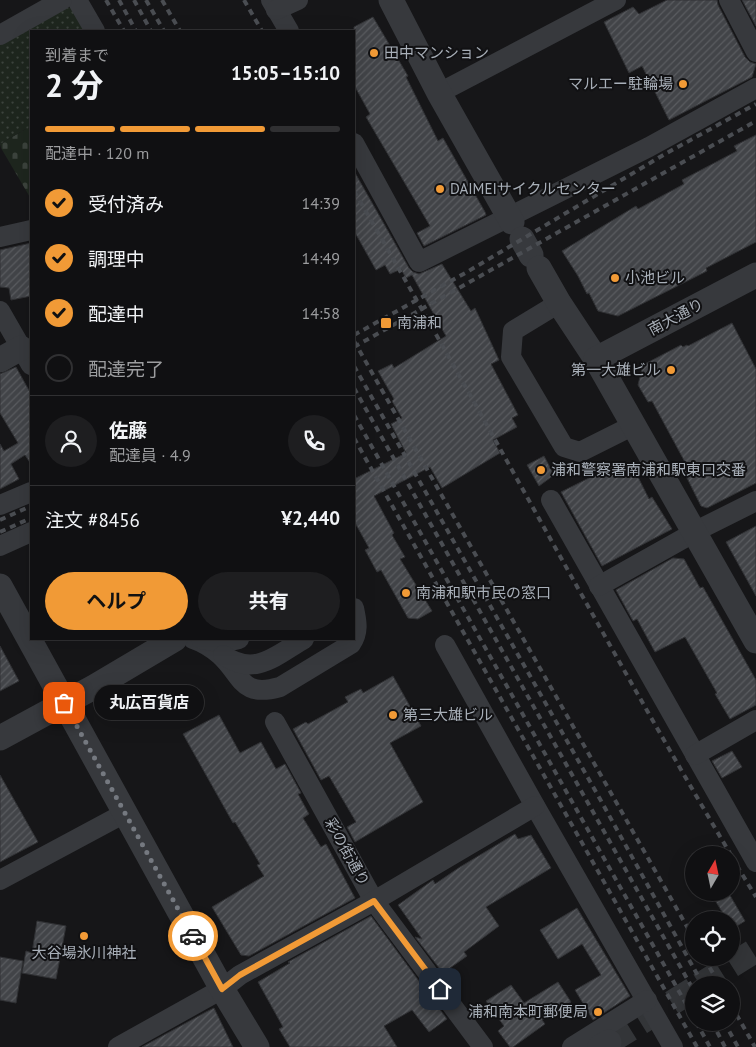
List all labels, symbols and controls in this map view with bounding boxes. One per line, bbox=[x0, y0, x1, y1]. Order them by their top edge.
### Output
place label: 田中マンション bbox=[384, 43, 489, 62]
text: 到着まで bbox=[45, 45, 109, 65]
marker: 田中マンション bbox=[368, 47, 380, 59]
text: 15:05–15:10 bbox=[231, 61, 340, 85]
text: 2 分 bbox=[45, 64, 103, 106]
place label: マルエー駐輪場 bbox=[568, 74, 673, 93]
marker: マルエー駐輪場 bbox=[677, 78, 689, 90]
text: 配達中 · 120 m bbox=[45, 143, 149, 163]
place label: DAIMEIサイクルセンター bbox=[450, 179, 616, 198]
marker: DAIMEIサイクルセンター bbox=[434, 183, 446, 195]
icon: check bbox=[45, 189, 73, 217]
text: 受付済み bbox=[88, 192, 164, 216]
text: 14:39 bbox=[302, 193, 340, 213]
icon: check bbox=[45, 244, 73, 272]
text: 調理中 bbox=[88, 247, 145, 271]
text: 14:49 bbox=[302, 248, 340, 268]
place label: 小池ビル bbox=[625, 268, 685, 287]
marker: 小池ビル bbox=[609, 272, 621, 284]
street label: 南大通り bbox=[645, 294, 707, 339]
icon: check bbox=[45, 299, 73, 327]
text: 配達中 bbox=[88, 302, 145, 326]
text: 14:58 bbox=[302, 303, 340, 323]
place label: 南浦和 bbox=[397, 313, 442, 332]
marker: 南浦和 bbox=[379, 316, 393, 330]
text: 配達完了 bbox=[88, 357, 164, 381]
place label: 第一大雄ビル bbox=[571, 360, 661, 379]
marker: 第一大雄ビル bbox=[665, 364, 677, 376]
button: person bbox=[45, 415, 97, 467]
button: phone bbox=[288, 415, 340, 467]
text: 佐藤 bbox=[109, 418, 147, 442]
text: 配達員 · 4.9 bbox=[109, 445, 191, 465]
place label: 浦和警察署南浦和駅東口交番 bbox=[551, 460, 746, 479]
marker: 浦和警察署南浦和駅東口交番 bbox=[535, 464, 547, 476]
text: ¥2,440 bbox=[281, 506, 340, 530]
text: 注文 #8456 bbox=[45, 508, 140, 532]
button: ヘルプ bbox=[45, 572, 188, 630]
button: 共有 bbox=[198, 572, 340, 630]
place label: 南浦和駅市民の窓口 bbox=[416, 583, 551, 602]
marker: 南浦和駅市民の窓口 bbox=[400, 587, 412, 599]
pin bbox=[43, 682, 85, 724]
callout: 丸広百貨店 bbox=[94, 686, 204, 720]
icon: bag bbox=[50, 689, 78, 717]
text: 丸広百貨店 bbox=[109, 692, 189, 712]
place label: 第三大雄ビル bbox=[403, 705, 493, 724]
marker: 第三大雄ビル bbox=[387, 709, 399, 721]
street label: 彩の街通り bbox=[321, 814, 374, 889]
north arrow bbox=[685, 846, 740, 901]
map controls bbox=[685, 846, 740, 1031]
courier bbox=[168, 911, 218, 961]
button: locate bbox=[685, 911, 740, 966]
icon: car bbox=[179, 922, 207, 950]
marker: 大谷場氷川神社 bbox=[78, 930, 90, 942]
place label: 大谷場氷川神社 bbox=[31, 943, 137, 962]
pin bbox=[419, 968, 461, 1010]
icon: home bbox=[426, 975, 454, 1003]
button: layers bbox=[685, 976, 740, 1031]
place label: 浦和南本町郵便局 bbox=[468, 1002, 588, 1021]
marker: 浦和南本町郵便局 bbox=[592, 1006, 604, 1018]

